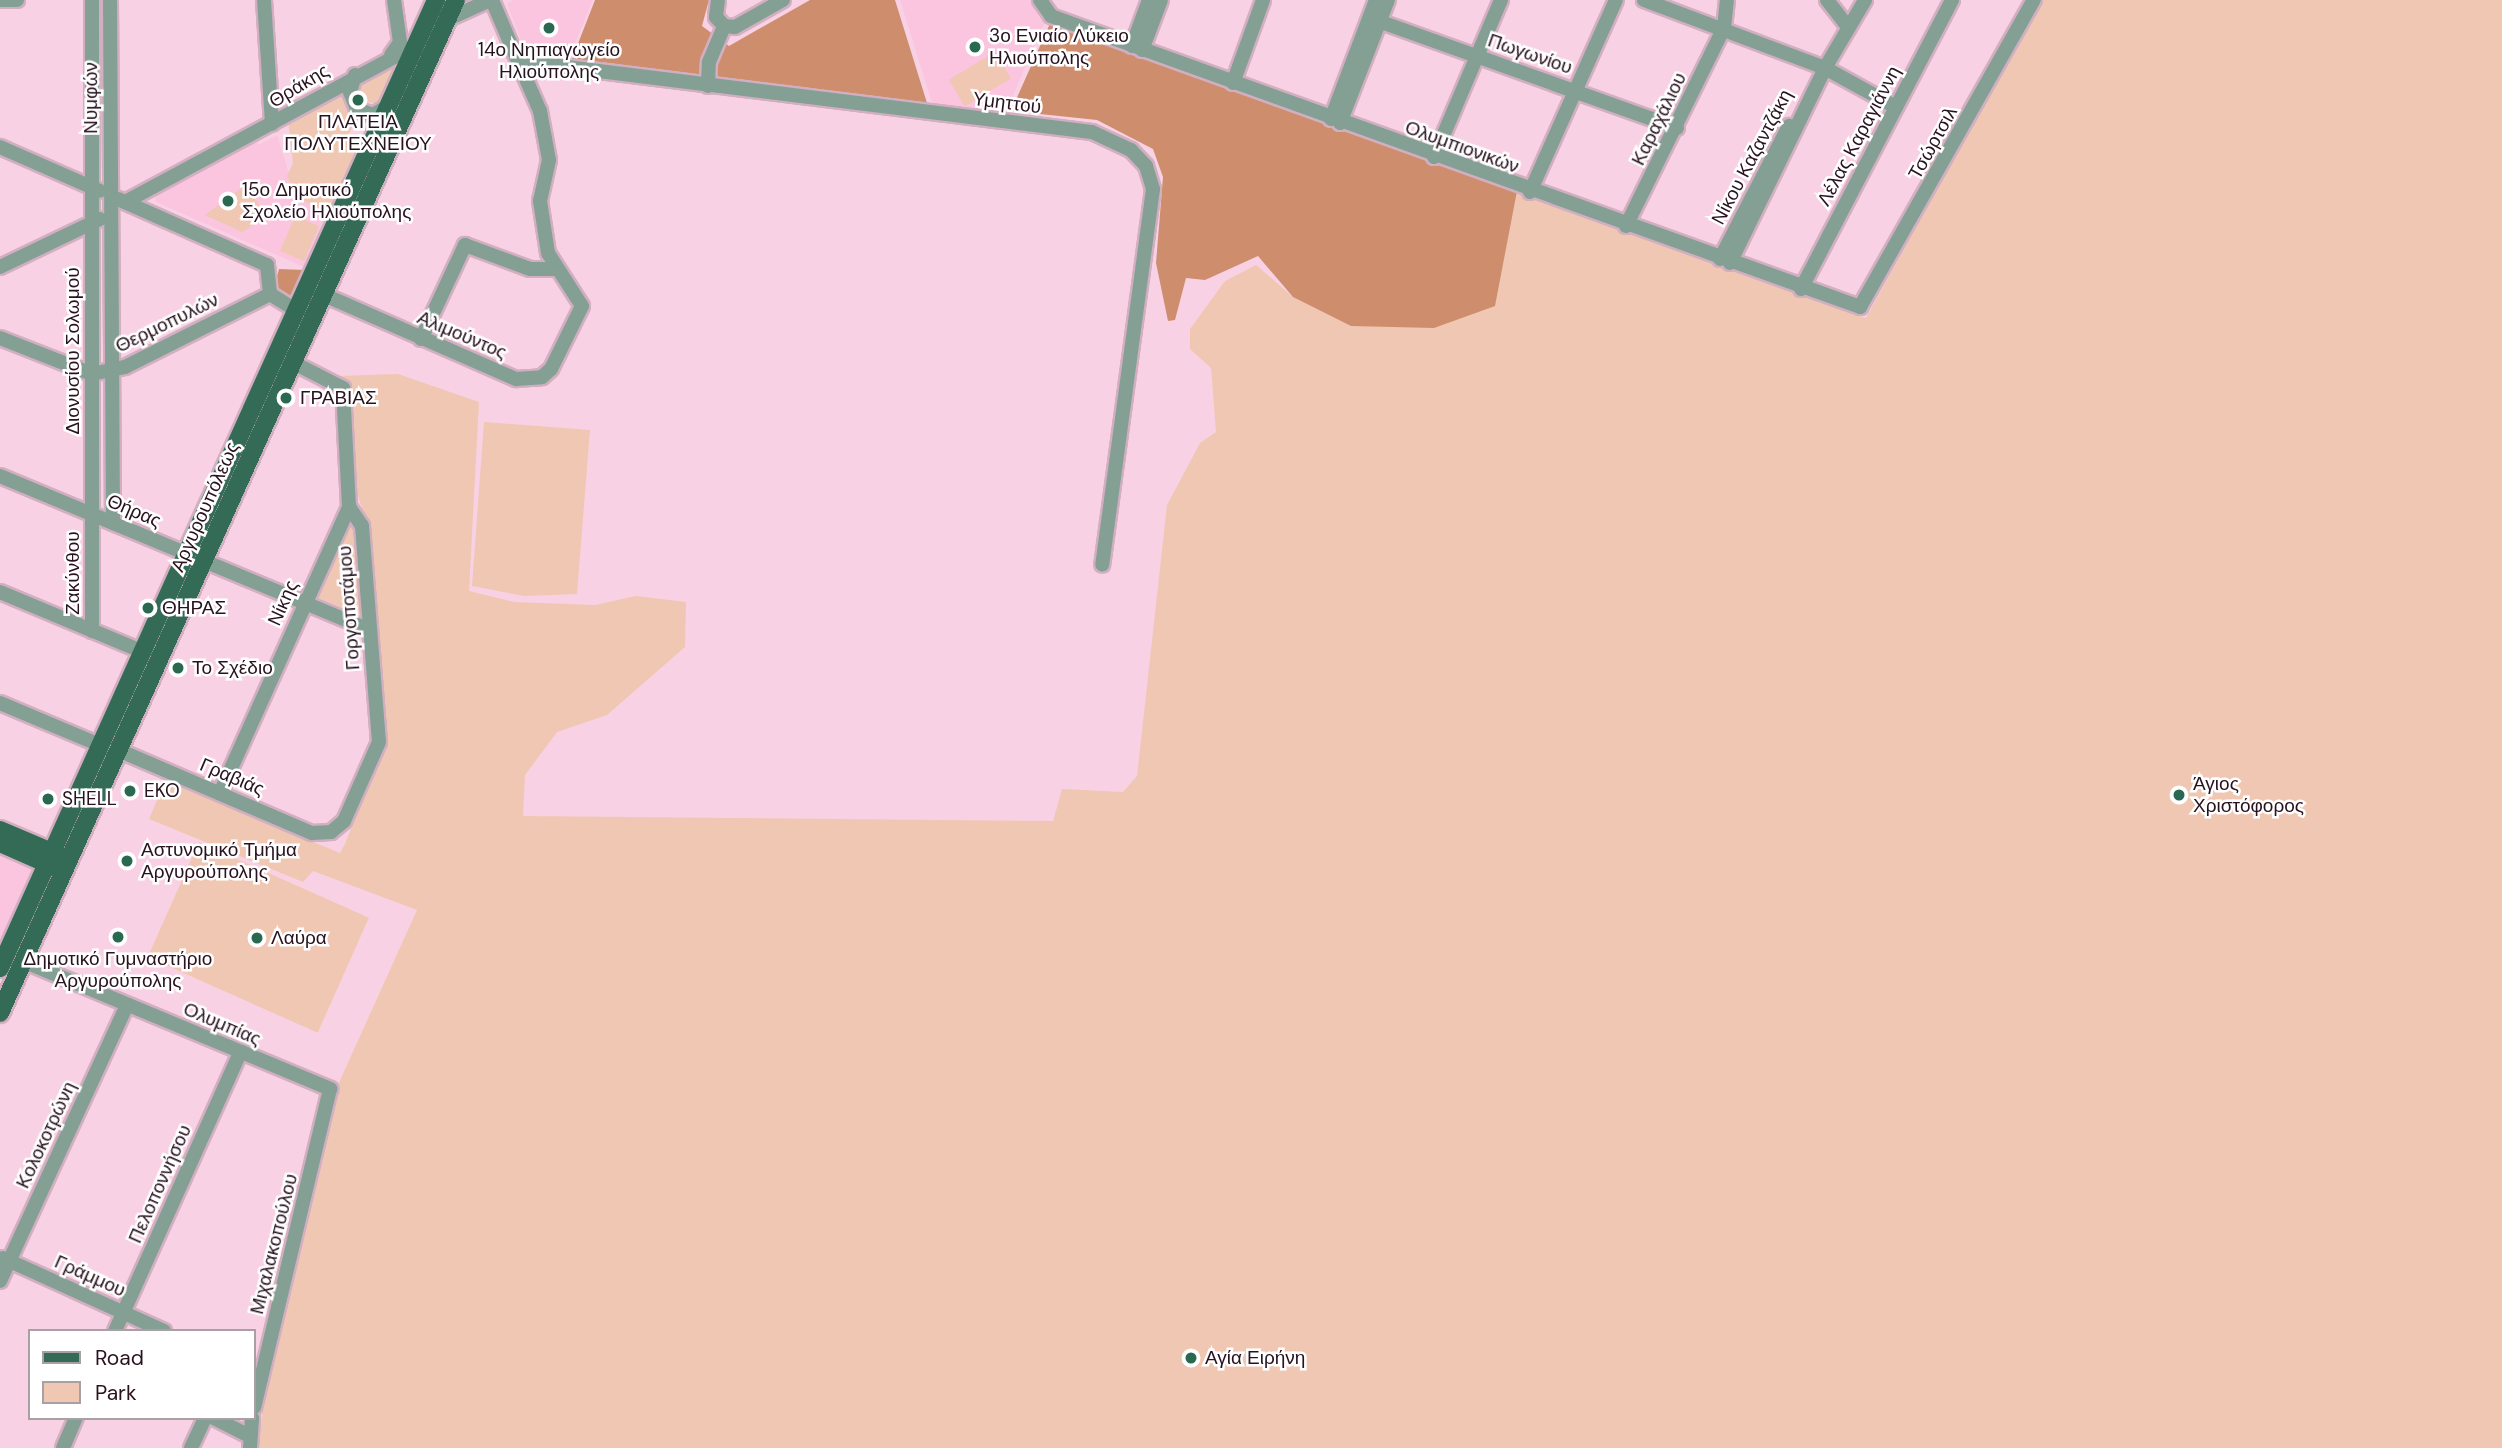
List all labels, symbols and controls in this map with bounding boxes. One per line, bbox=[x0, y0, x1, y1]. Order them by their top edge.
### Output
marker: 14ο Νηπιαγωγείο Ηλιούπολης bbox=[541, 20, 557, 36]
place label: 3ο Ενιαίο Λύκειο Ηλιούπολης bbox=[989, 25, 1129, 69]
street label: Πωγωνίου bbox=[1485, 29, 1575, 79]
place label: 14ο Νηπιαγωγείο Ηλιούπολης bbox=[478, 39, 620, 83]
marker: 3ο Ενιαίο Λύκειο Ηλιούπολης bbox=[967, 39, 983, 55]
street label: Θράκης bbox=[265, 59, 333, 113]
street label: Νυμφών bbox=[80, 62, 102, 134]
street label: Λέλας Καραγιάννη bbox=[1813, 62, 1905, 210]
street label: Καραχάλιου bbox=[1627, 69, 1691, 169]
street label: Νίκου Καζαντζάκη bbox=[1707, 86, 1797, 228]
street label: Υμηττού bbox=[972, 88, 1042, 118]
marker: ΠΛΑΤΕΙΑ ΠΟΛΥΤΕΧΝΕΙΟΥ bbox=[350, 92, 366, 108]
street label: Τσώρτσιλ bbox=[1904, 103, 1962, 183]
place label: ΠΛΑΤΕΙΑ ΠΟΛΥΤΕΧΝΕΙΟΥ bbox=[284, 111, 432, 155]
street label: Ολυμπιονικών bbox=[1402, 116, 1522, 178]
place label: 15ο Δημοτικό Σχολείο Ηλιούπολης bbox=[242, 179, 411, 223]
marker: 15ο Δημοτικό Σχολείο Ηλιούπολης bbox=[220, 193, 236, 209]
street label: Διονυσίου Σολωμού bbox=[62, 267, 84, 435]
street label: Θερμοπυλών bbox=[112, 288, 222, 358]
street label: Αλιμούντος bbox=[414, 306, 510, 364]
place label: ΓΡΑΒΙΑΣ bbox=[300, 387, 377, 409]
marker: ΓΡΑΒΙΑΣ bbox=[278, 390, 294, 406]
street label: Αργυρουπόλεως bbox=[166, 439, 244, 575]
street label: Θήρας bbox=[104, 490, 164, 532]
street label: Ζακύνθου bbox=[62, 531, 84, 615]
street label: Γοργοποτάμου bbox=[333, 545, 365, 671]
street label: Νίκης bbox=[263, 577, 303, 629]
place label: ΘΗΡΑΣ bbox=[162, 597, 226, 619]
marker: ΘΗΡΑΣ bbox=[140, 600, 156, 616]
place label: Το Σχέδιο bbox=[192, 657, 273, 679]
marker: Το Σχέδιο bbox=[170, 660, 186, 676]
street label: Γραβιάς bbox=[196, 753, 268, 801]
place label: Άγιος Χριστόφορος bbox=[2193, 773, 2304, 817]
place label: EKO bbox=[144, 780, 180, 802]
marker: EKO bbox=[122, 783, 138, 799]
marker: Άγιος Χριστόφορος bbox=[2171, 787, 2187, 803]
place label: SHELL bbox=[62, 788, 117, 810]
marker: SHELL bbox=[40, 791, 56, 807]
place label: Αστυνομικό Τμήμα Αργυρούπολης bbox=[141, 839, 297, 883]
marker: Αστυνομικό Τμήμα Αργυρούπολης bbox=[119, 853, 135, 869]
place label: Λαύρα bbox=[271, 927, 327, 949]
marker: Δημοτικό Γυμναστήριο Αργυρούπολης bbox=[110, 929, 126, 945]
marker: Λαύρα bbox=[249, 930, 265, 946]
place label: Δημοτικό Γυμναστήριο Αργυρούπολης bbox=[24, 948, 212, 992]
street label: Ολυμπίας bbox=[180, 998, 264, 1050]
street label: Κολοκοτρώνη bbox=[11, 1078, 81, 1192]
street label: Πελοποννήσου bbox=[124, 1121, 196, 1247]
street label: Μιχαλακοπούλου bbox=[246, 1171, 302, 1317]
street label: Γράμμου bbox=[51, 1250, 129, 1302]
legend bbox=[28, 1329, 256, 1420]
text: Road bbox=[95, 1344, 144, 1372]
place label: Αγία Ειρήνη bbox=[1205, 1347, 1305, 1369]
marker: Αγία Ειρήνη bbox=[1183, 1350, 1199, 1366]
text: Park bbox=[95, 1379, 136, 1407]

